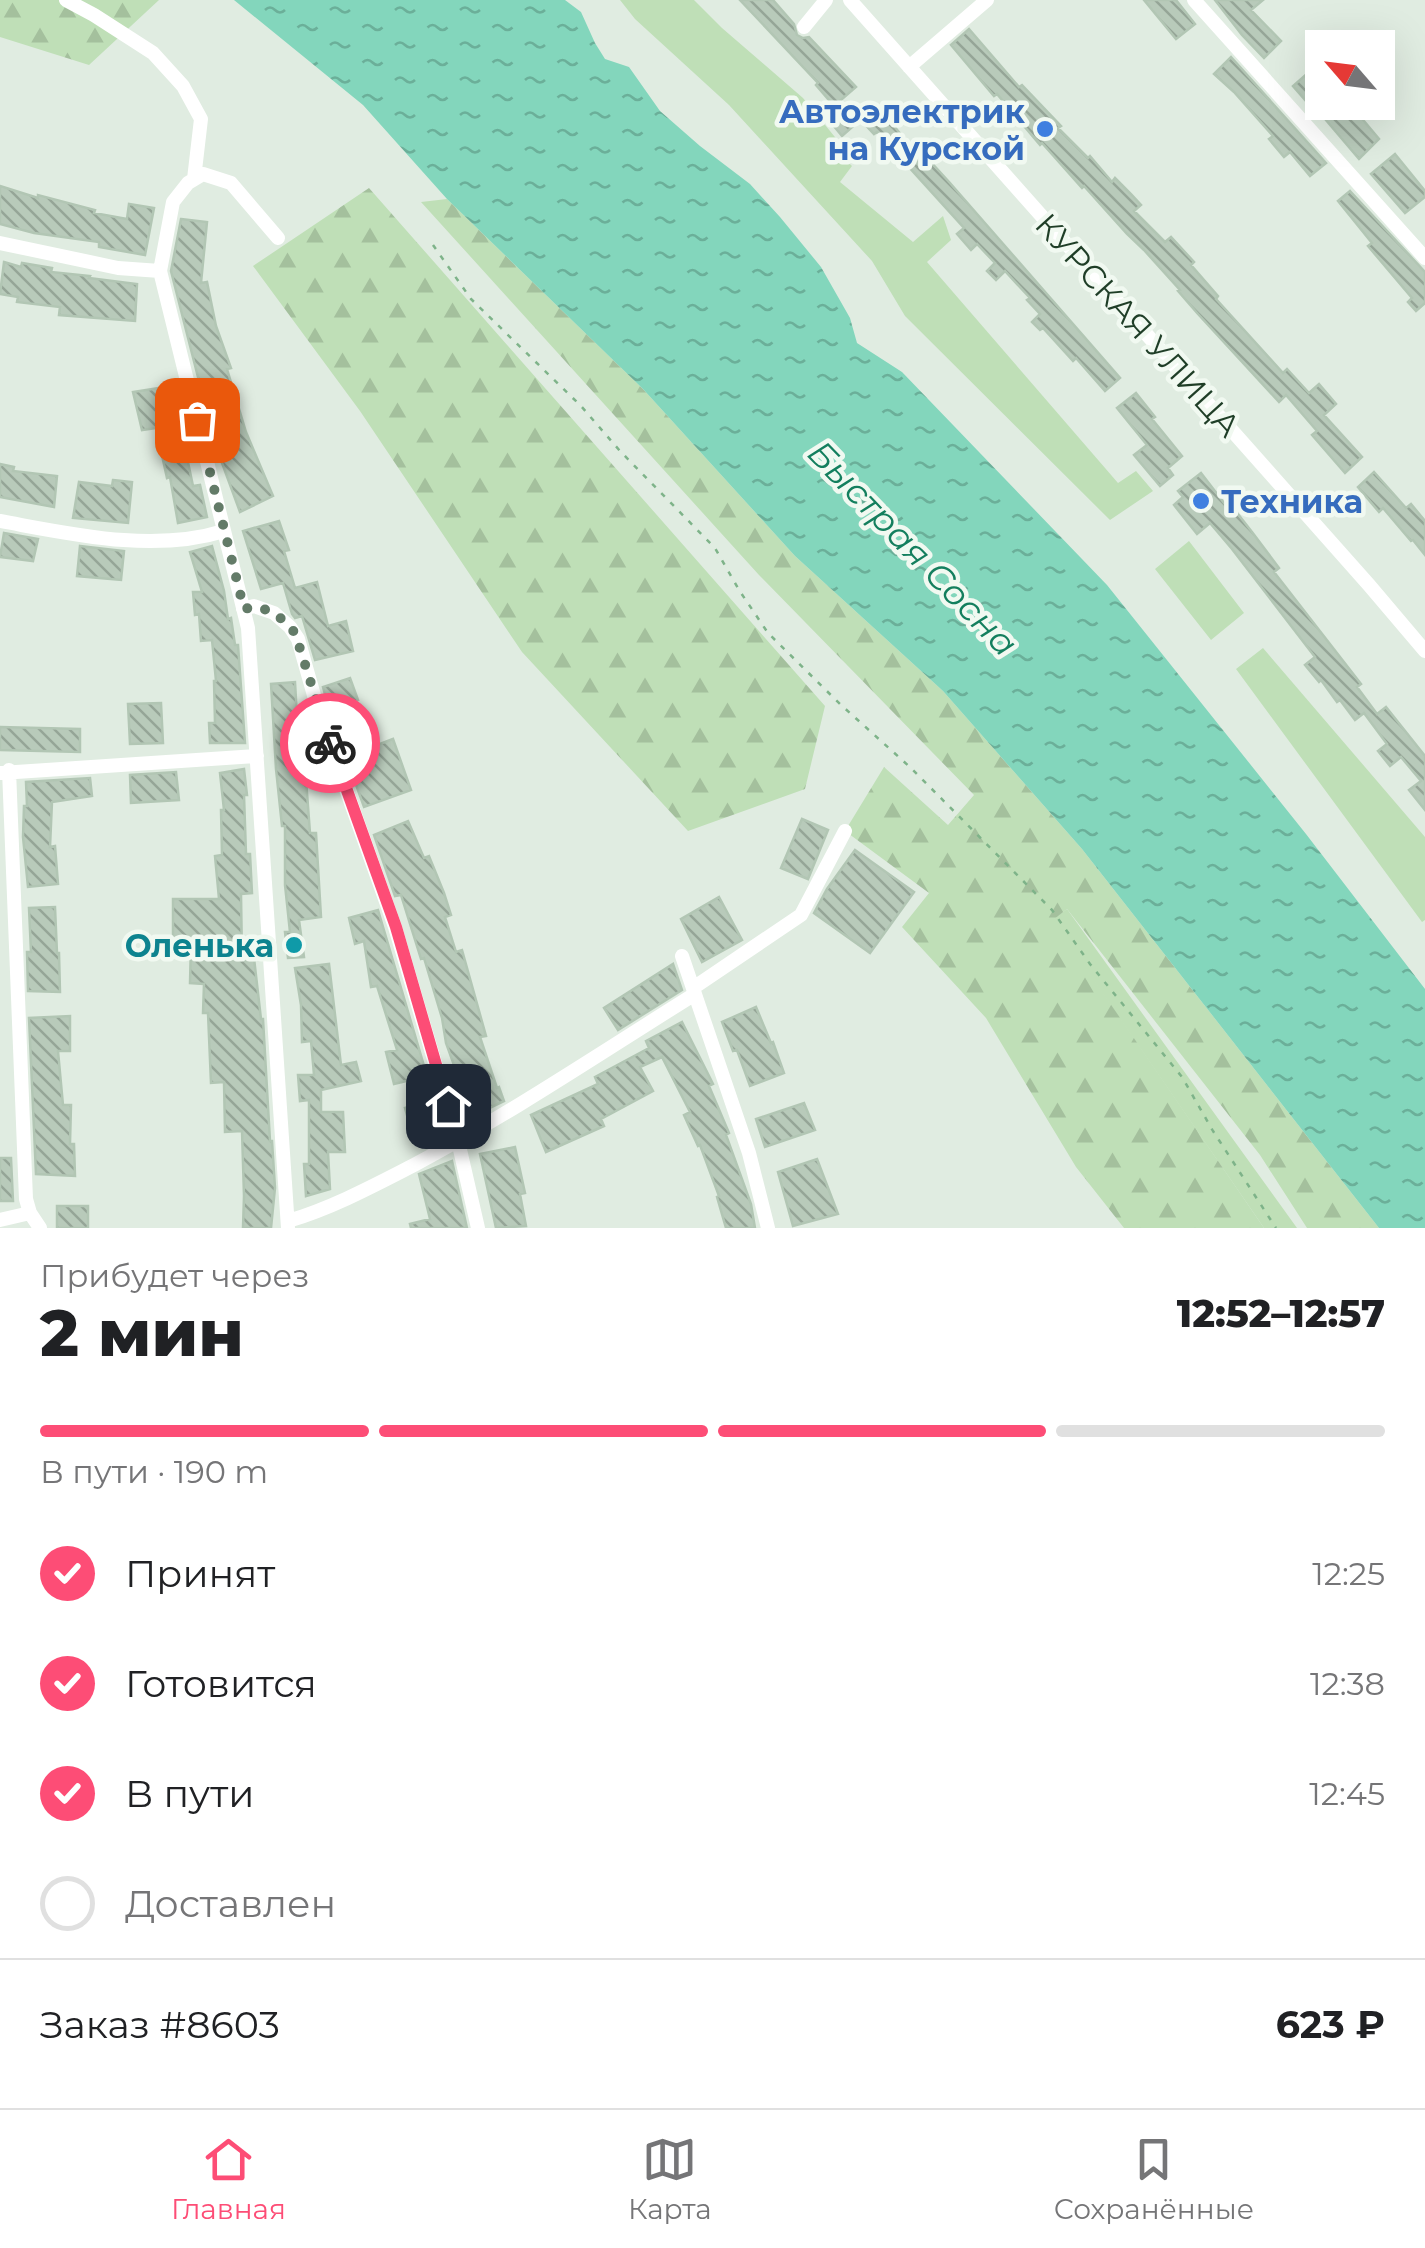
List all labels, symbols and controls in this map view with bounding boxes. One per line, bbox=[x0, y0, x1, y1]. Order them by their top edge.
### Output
north arrow bbox=[1305, 30, 1395, 120]
map controls bbox=[1305, 30, 1395, 120]
place label: Автоэлектрик на Курской bbox=[779, 92, 1025, 168]
marker: Автоэлектрик на Курской bbox=[1034, 118, 1056, 140]
street label: КУРСКАЯ УЛИЦА bbox=[1027, 205, 1249, 445]
pin bbox=[155, 378, 240, 463]
icon: bag bbox=[170, 393, 225, 448]
water label: Быстрая Сосна bbox=[799, 431, 1027, 665]
place label: Техника bbox=[1221, 482, 1363, 521]
marker: Техника bbox=[1190, 490, 1212, 512]
courier bbox=[280, 693, 380, 793]
icon: bike bbox=[303, 716, 358, 771]
place label: Оленька bbox=[125, 926, 274, 965]
marker: Оленька bbox=[283, 934, 305, 956]
pin bbox=[406, 1064, 491, 1149]
icon: home bbox=[421, 1079, 476, 1134]
text: Прибудет через bbox=[40, 1256, 309, 1295]
text: 12:52–12:57 bbox=[1177, 1290, 1385, 1337]
text: 2 мин bbox=[40, 1293, 244, 1372]
text: В пути · 190 m bbox=[40, 1452, 268, 1491]
icon: check bbox=[40, 1546, 95, 1601]
text: Принят bbox=[125, 1550, 275, 1597]
text: 12:25 bbox=[1312, 1554, 1385, 1593]
icon: check bbox=[40, 1656, 95, 1711]
text: Готовится bbox=[125, 1660, 317, 1707]
text: 12:38 bbox=[1310, 1664, 1385, 1703]
icon: check bbox=[40, 1766, 95, 1821]
text: В пути bbox=[125, 1770, 254, 1817]
text: 12:45 bbox=[1309, 1774, 1385, 1813]
text: Доставлен bbox=[125, 1880, 336, 1927]
text: Заказ #8603 bbox=[40, 2001, 280, 2048]
text: 623 ₽ bbox=[1276, 2001, 1385, 2048]
tab: Главная bbox=[171, 2132, 286, 2226]
tab: Карта bbox=[628, 2132, 712, 2226]
tab: Сохранённые bbox=[1054, 2132, 1254, 2226]

